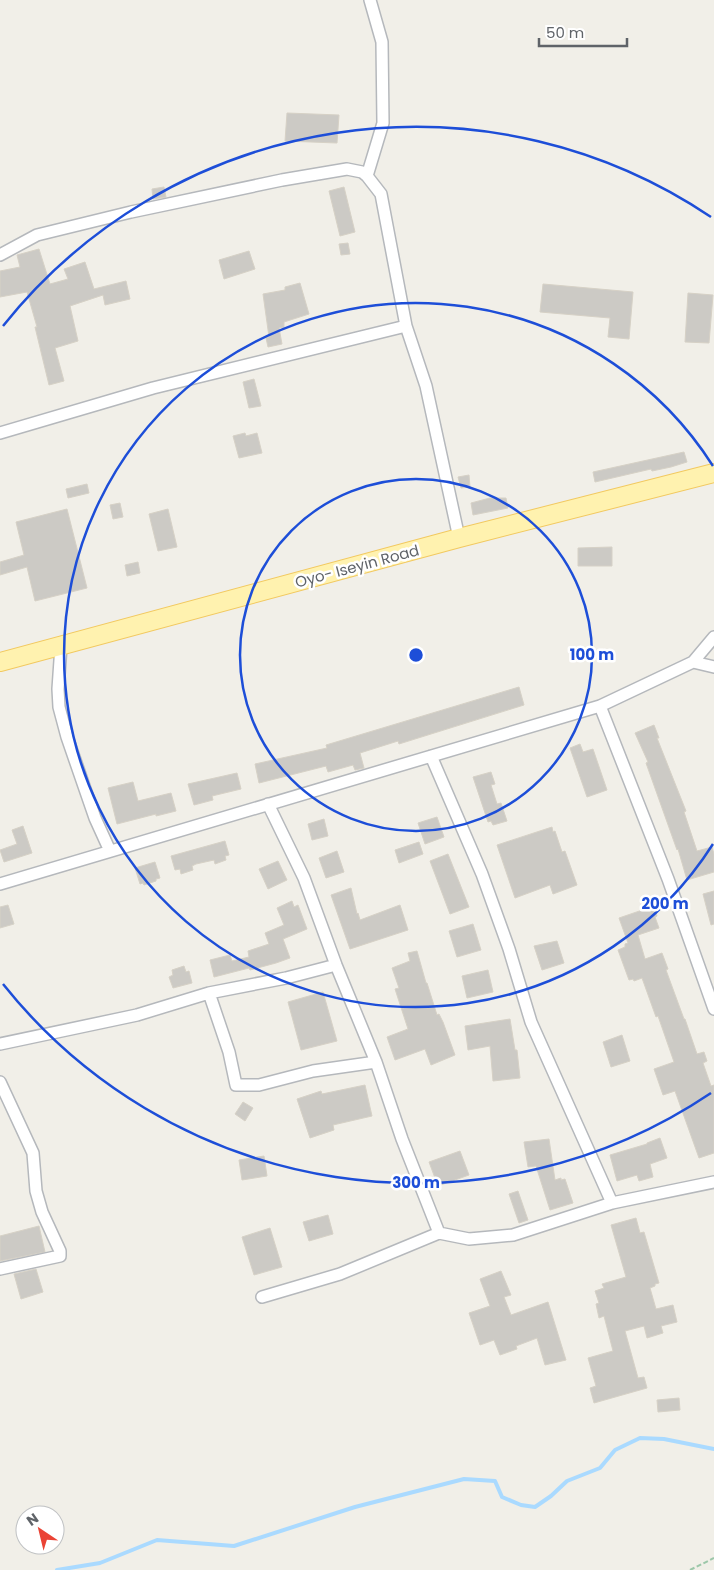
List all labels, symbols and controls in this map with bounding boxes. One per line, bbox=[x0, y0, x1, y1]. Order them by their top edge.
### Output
scale bar bbox=[539, 15, 626, 47]
text: 50 m bbox=[546, 22, 584, 43]
street label: Oyo- Iseyin Road bbox=[293, 539, 421, 593]
text: 100 m bbox=[570, 644, 614, 665]
centre of rings bbox=[407, 646, 425, 664]
text: 200 m bbox=[641, 893, 689, 914]
text: 300 m bbox=[392, 1172, 440, 1193]
north arrow bbox=[15, 1505, 65, 1555]
text: N bbox=[22, 1508, 43, 1531]

